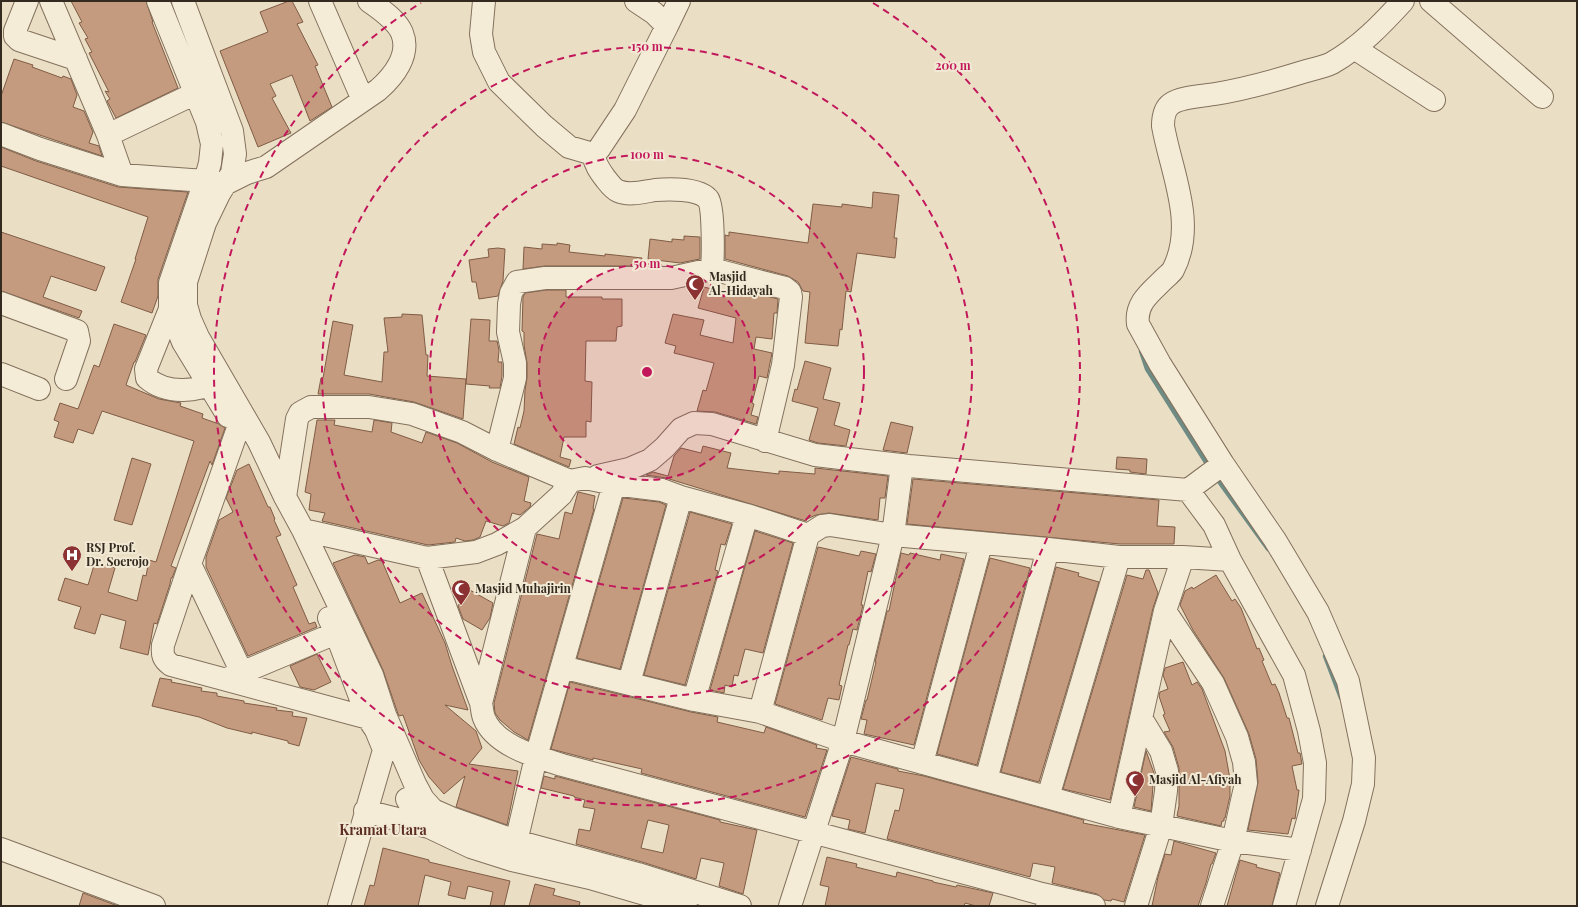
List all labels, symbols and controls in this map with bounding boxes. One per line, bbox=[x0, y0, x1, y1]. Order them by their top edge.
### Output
text: 150 m bbox=[631, 38, 663, 54]
text: 200 m bbox=[935, 57, 971, 73]
text: 100 m bbox=[630, 146, 664, 162]
text: 50 m bbox=[634, 255, 661, 271]
place label: Masjid Al-Hidayah bbox=[708, 268, 773, 298]
mosque icon: Masjid Al-Hidayah bbox=[684, 273, 706, 301]
centre of rings bbox=[640, 365, 654, 379]
place label: RSJ Prof. Dr. Soerojo bbox=[86, 539, 149, 569]
hospital icon: RSJ Prof. Dr. Soerojo bbox=[61, 544, 83, 572]
mosque icon: Masjid Muhajirin bbox=[450, 578, 472, 606]
place label: Masjid Muhajirin bbox=[475, 580, 572, 596]
mosque icon: Masjid Al-Afiyah bbox=[1124, 769, 1146, 797]
place label: Masjid Al-Afiyah bbox=[1149, 771, 1242, 787]
district label: Kramat Utara bbox=[339, 820, 427, 839]

